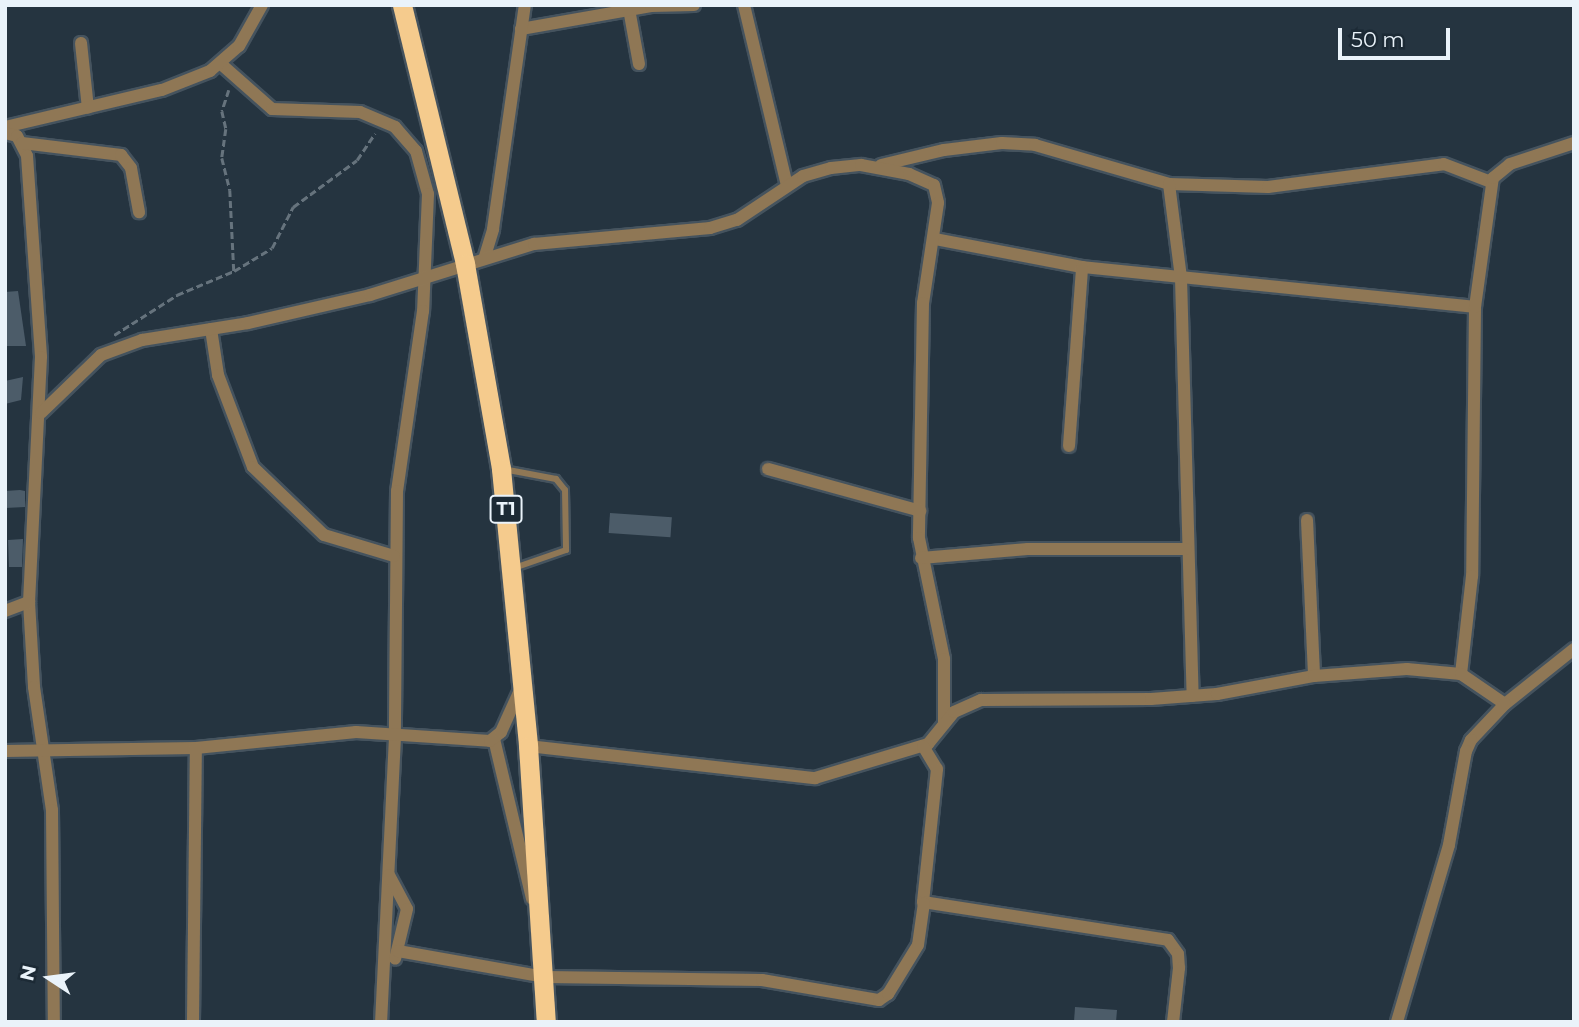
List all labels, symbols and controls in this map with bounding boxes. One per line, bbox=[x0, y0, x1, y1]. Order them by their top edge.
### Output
scale bar bbox=[1341, 14, 1453, 58]
text: 50 m bbox=[1351, 27, 1405, 52]
road number: T1 bbox=[489, 494, 524, 524]
north arrow bbox=[14, 943, 84, 1013]
text: N bbox=[15, 963, 41, 983]

